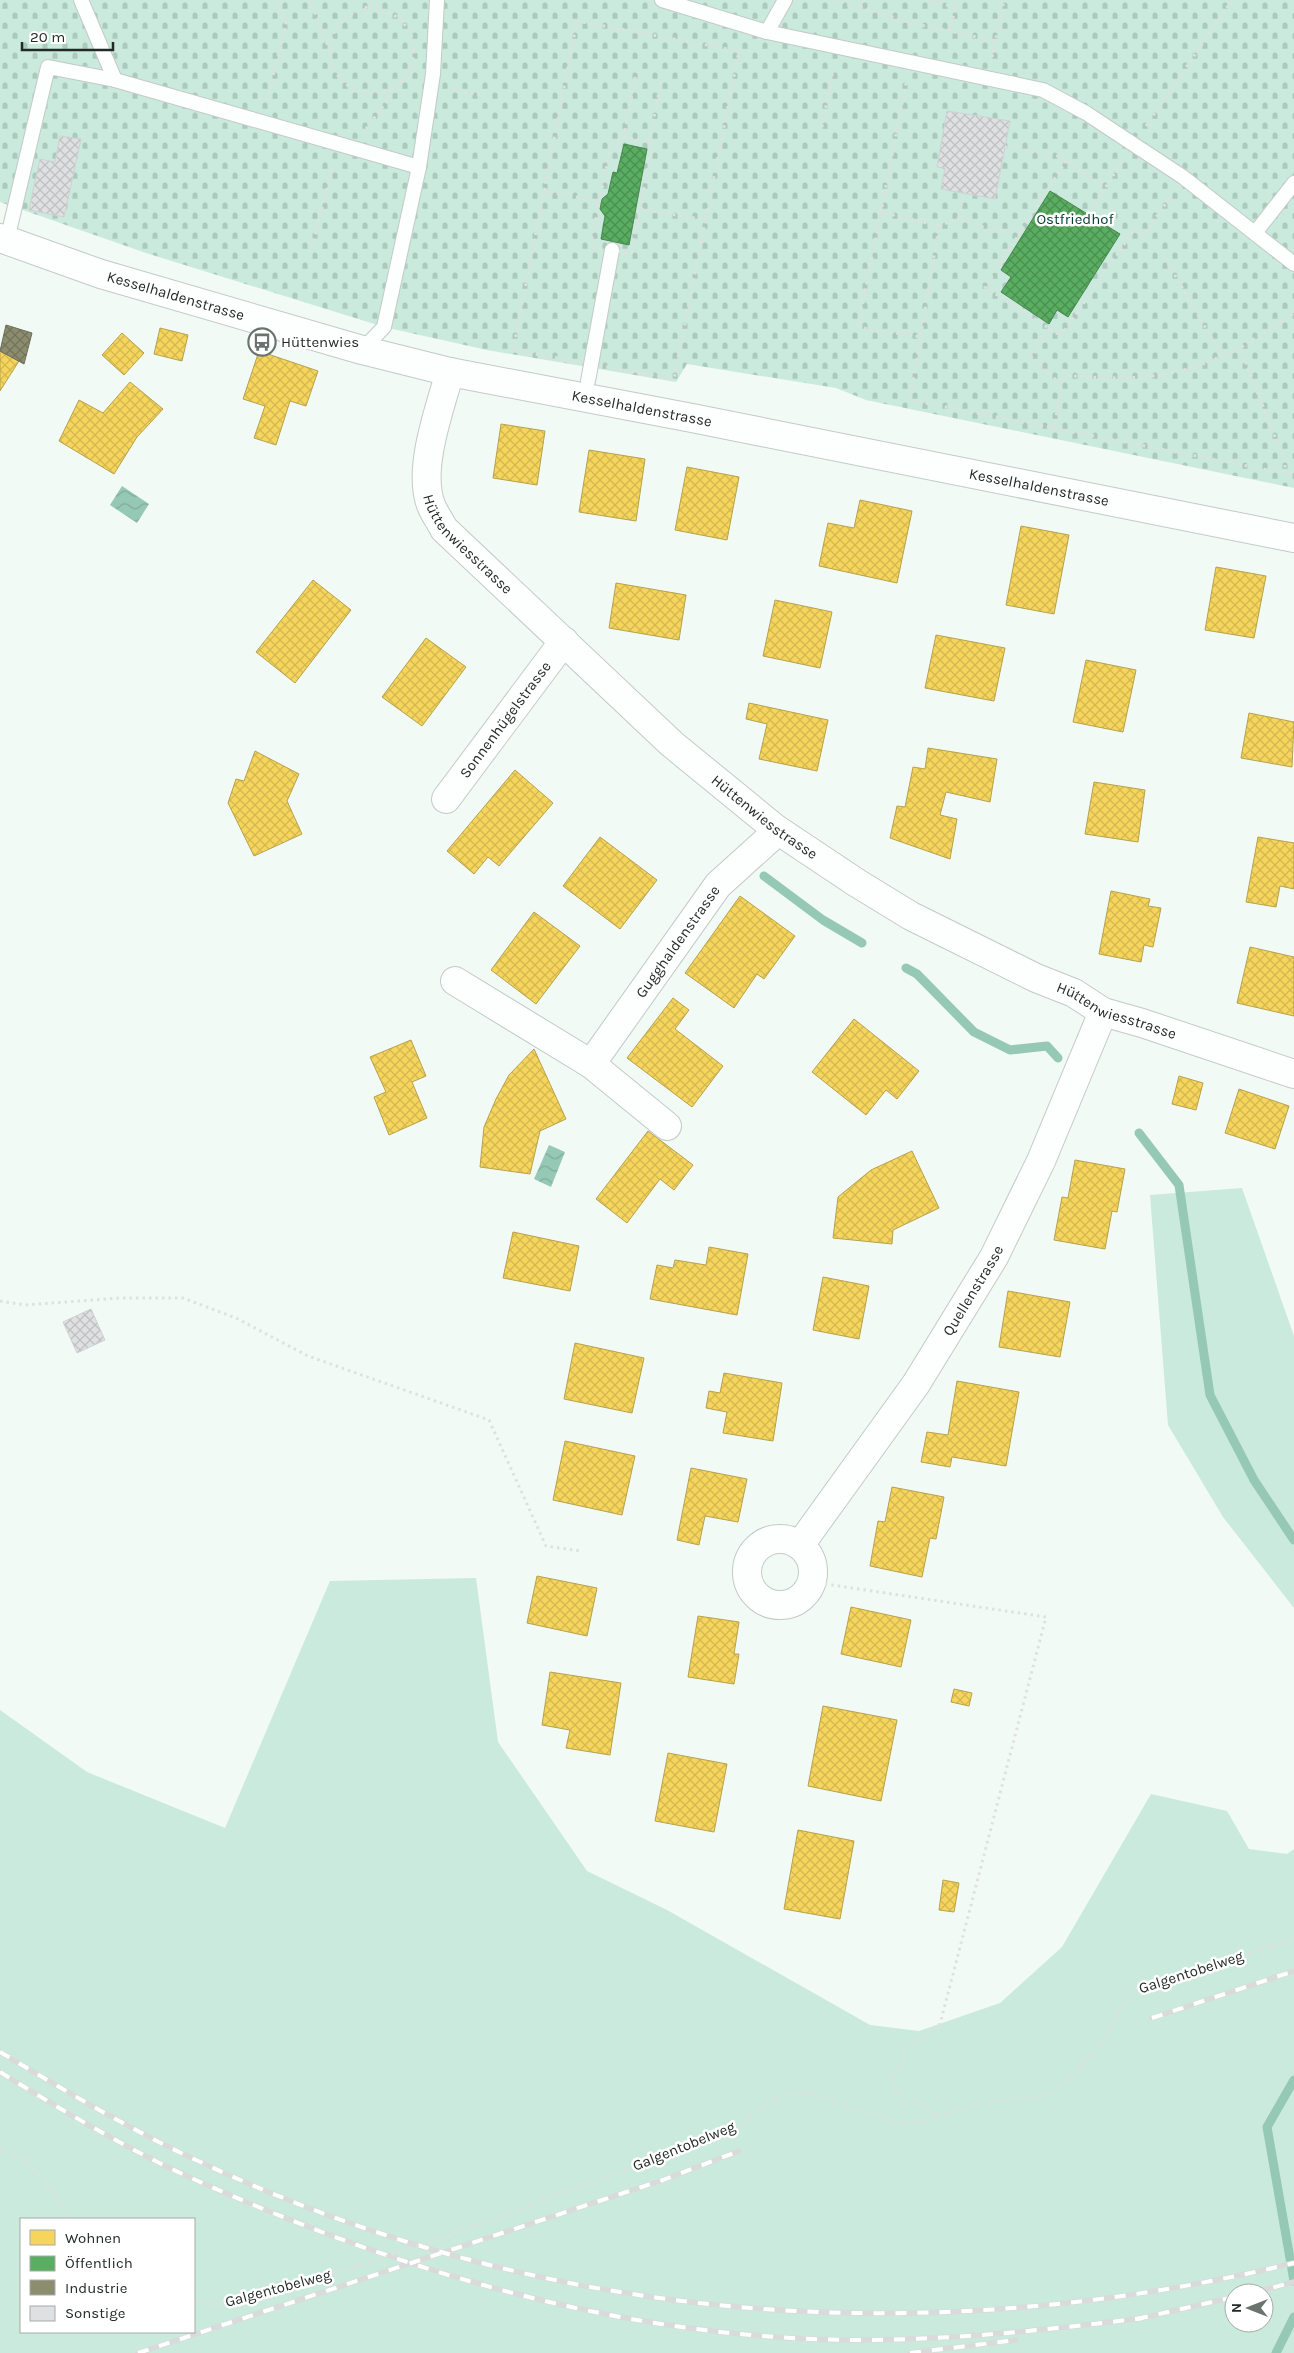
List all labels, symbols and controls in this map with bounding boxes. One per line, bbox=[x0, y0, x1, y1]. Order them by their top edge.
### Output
scale bar bbox=[22, 20, 114, 52]
text: 20 m bbox=[30, 28, 65, 46]
park label: Ostfriedhof bbox=[1036, 210, 1114, 228]
street label: Kesselhaldenstrasse bbox=[105, 267, 247, 324]
bus stop icon: Hüttenwies bbox=[247, 327, 277, 357]
place label: Hüttenwies bbox=[281, 333, 359, 351]
street label: Kesselhaldenstrasse bbox=[570, 386, 713, 431]
street label: Kesselhaldenstrasse bbox=[967, 464, 1111, 510]
street label: Hüttenwiesstrasse bbox=[419, 492, 516, 598]
street label: Sonnenhügelstrasse bbox=[456, 658, 555, 782]
street label: Hüttenwiesstrasse bbox=[708, 771, 821, 863]
street label: Gugghaldenstrasse bbox=[632, 882, 724, 1001]
street label: Hüttenwiesstrasse bbox=[1054, 978, 1179, 1043]
street label: Quellenstrasse bbox=[939, 1242, 1007, 1339]
street label: Galgentobelweg bbox=[1136, 1946, 1246, 1997]
street label: Galgentobelweg bbox=[630, 2117, 738, 2175]
legend bbox=[20, 2218, 195, 2333]
text: Wohnen bbox=[65, 2229, 121, 2247]
text: Öffentlich bbox=[65, 2254, 133, 2272]
street label: Galgentobelweg bbox=[223, 2265, 333, 2311]
text: Industrie bbox=[65, 2279, 127, 2297]
north arrow bbox=[1224, 2283, 1274, 2333]
text: N bbox=[1228, 2303, 1245, 2313]
text: Sonstige bbox=[65, 2304, 125, 2322]

